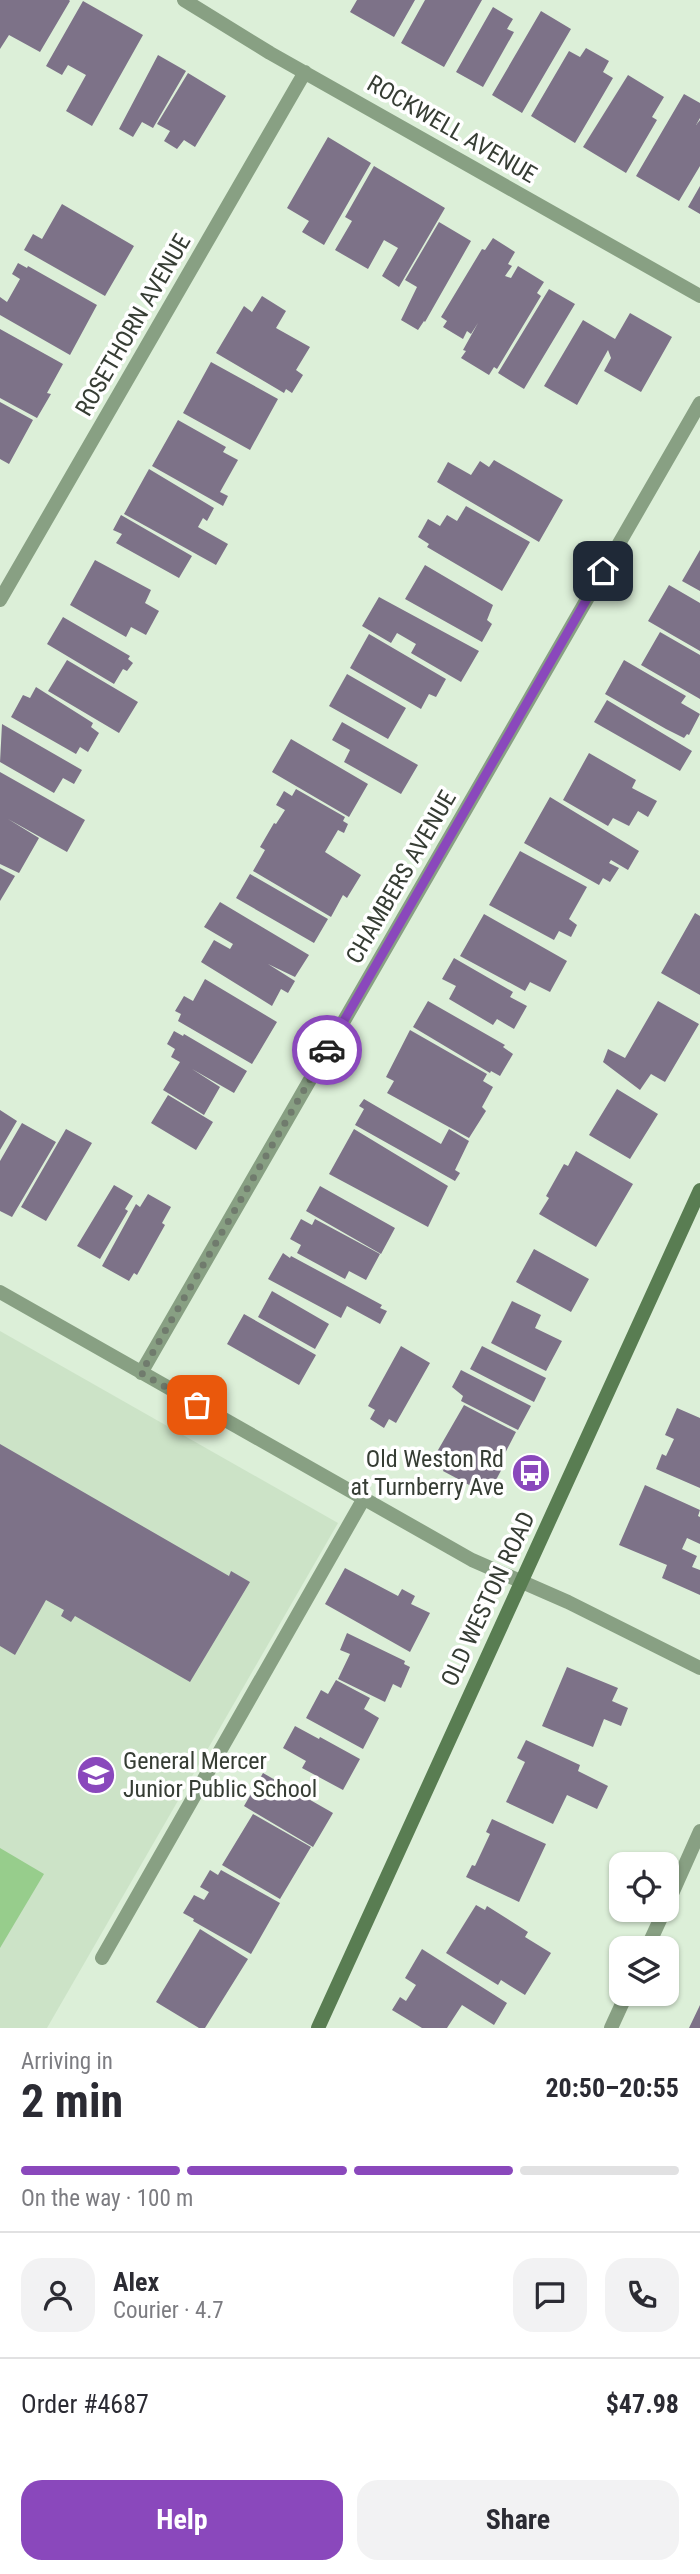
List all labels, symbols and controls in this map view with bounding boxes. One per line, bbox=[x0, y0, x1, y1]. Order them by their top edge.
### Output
street label: ROCKWELL AVENUE bbox=[362, 69, 542, 189]
street label: ROSETHORN AVENUE bbox=[70, 229, 196, 421]
pin bbox=[573, 541, 633, 601]
icon: home bbox=[584, 552, 622, 590]
street label: CHAMBERS AVENUE bbox=[340, 786, 462, 968]
courier bbox=[292, 1015, 362, 1085]
icon: car bbox=[308, 1031, 346, 1069]
pin bbox=[167, 1375, 227, 1435]
icon: bag bbox=[178, 1386, 216, 1424]
place label: Old Weston Rd at Turnberry Ave bbox=[350, 1445, 504, 1501]
bus stop icon: Old Weston Rd at Turnberry Ave bbox=[510, 1452, 552, 1494]
street label: OLD WESTON ROAD bbox=[435, 1507, 541, 1691]
place label: General Mercer Junior Public School bbox=[123, 1747, 317, 1803]
school or university icon: General Mercer Junior Public School bbox=[75, 1754, 117, 1796]
map controls bbox=[609, 1852, 679, 2006]
button: locate bbox=[609, 1852, 679, 1922]
button: layers bbox=[609, 1936, 679, 2006]
text: Arriving in bbox=[21, 2048, 113, 2075]
text: 20:50–20:55 bbox=[545, 2073, 679, 2103]
text: 2 min bbox=[21, 2074, 123, 2128]
text: On the way · 100 m bbox=[21, 2185, 193, 2212]
button: person bbox=[21, 2258, 95, 2332]
button: chat bbox=[513, 2258, 587, 2332]
button: phone bbox=[605, 2258, 679, 2332]
text: Alex bbox=[113, 2267, 159, 2297]
text: Courier · 4.7 bbox=[113, 2297, 224, 2324]
text: Order #4687 bbox=[21, 2389, 149, 2419]
text: $47.98 bbox=[606, 2389, 679, 2419]
button: Help bbox=[21, 2480, 343, 2560]
button: Share bbox=[357, 2480, 679, 2560]

